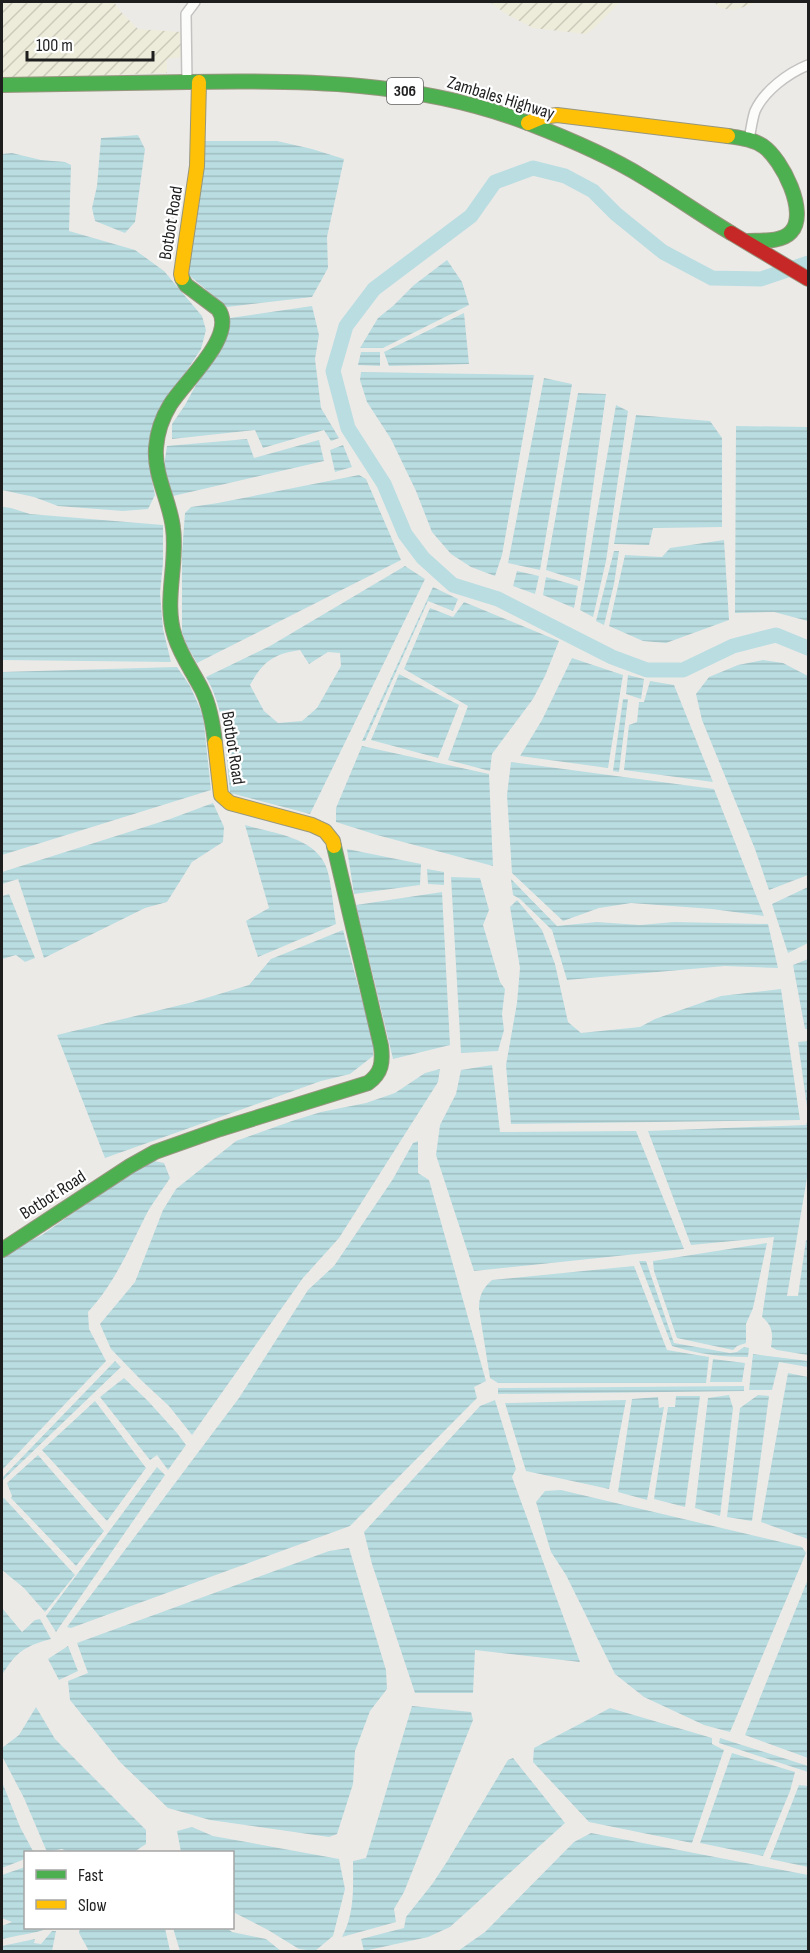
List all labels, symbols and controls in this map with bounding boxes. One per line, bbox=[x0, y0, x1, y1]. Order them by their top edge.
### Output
scale bar bbox=[27, 24, 153, 62]
text: 100 m bbox=[36, 35, 73, 56]
street label: Zambales Highway bbox=[445, 72, 557, 124]
road number: 306 bbox=[387, 78, 423, 104]
street label: Botbot Road bbox=[155, 185, 187, 261]
street label: Botbot Road bbox=[217, 710, 249, 786]
street label: Botbot Road bbox=[16, 1166, 90, 1224]
legend bbox=[24, 1851, 234, 1929]
text: Fast bbox=[78, 1865, 104, 1886]
text: Slow bbox=[78, 1895, 107, 1916]

